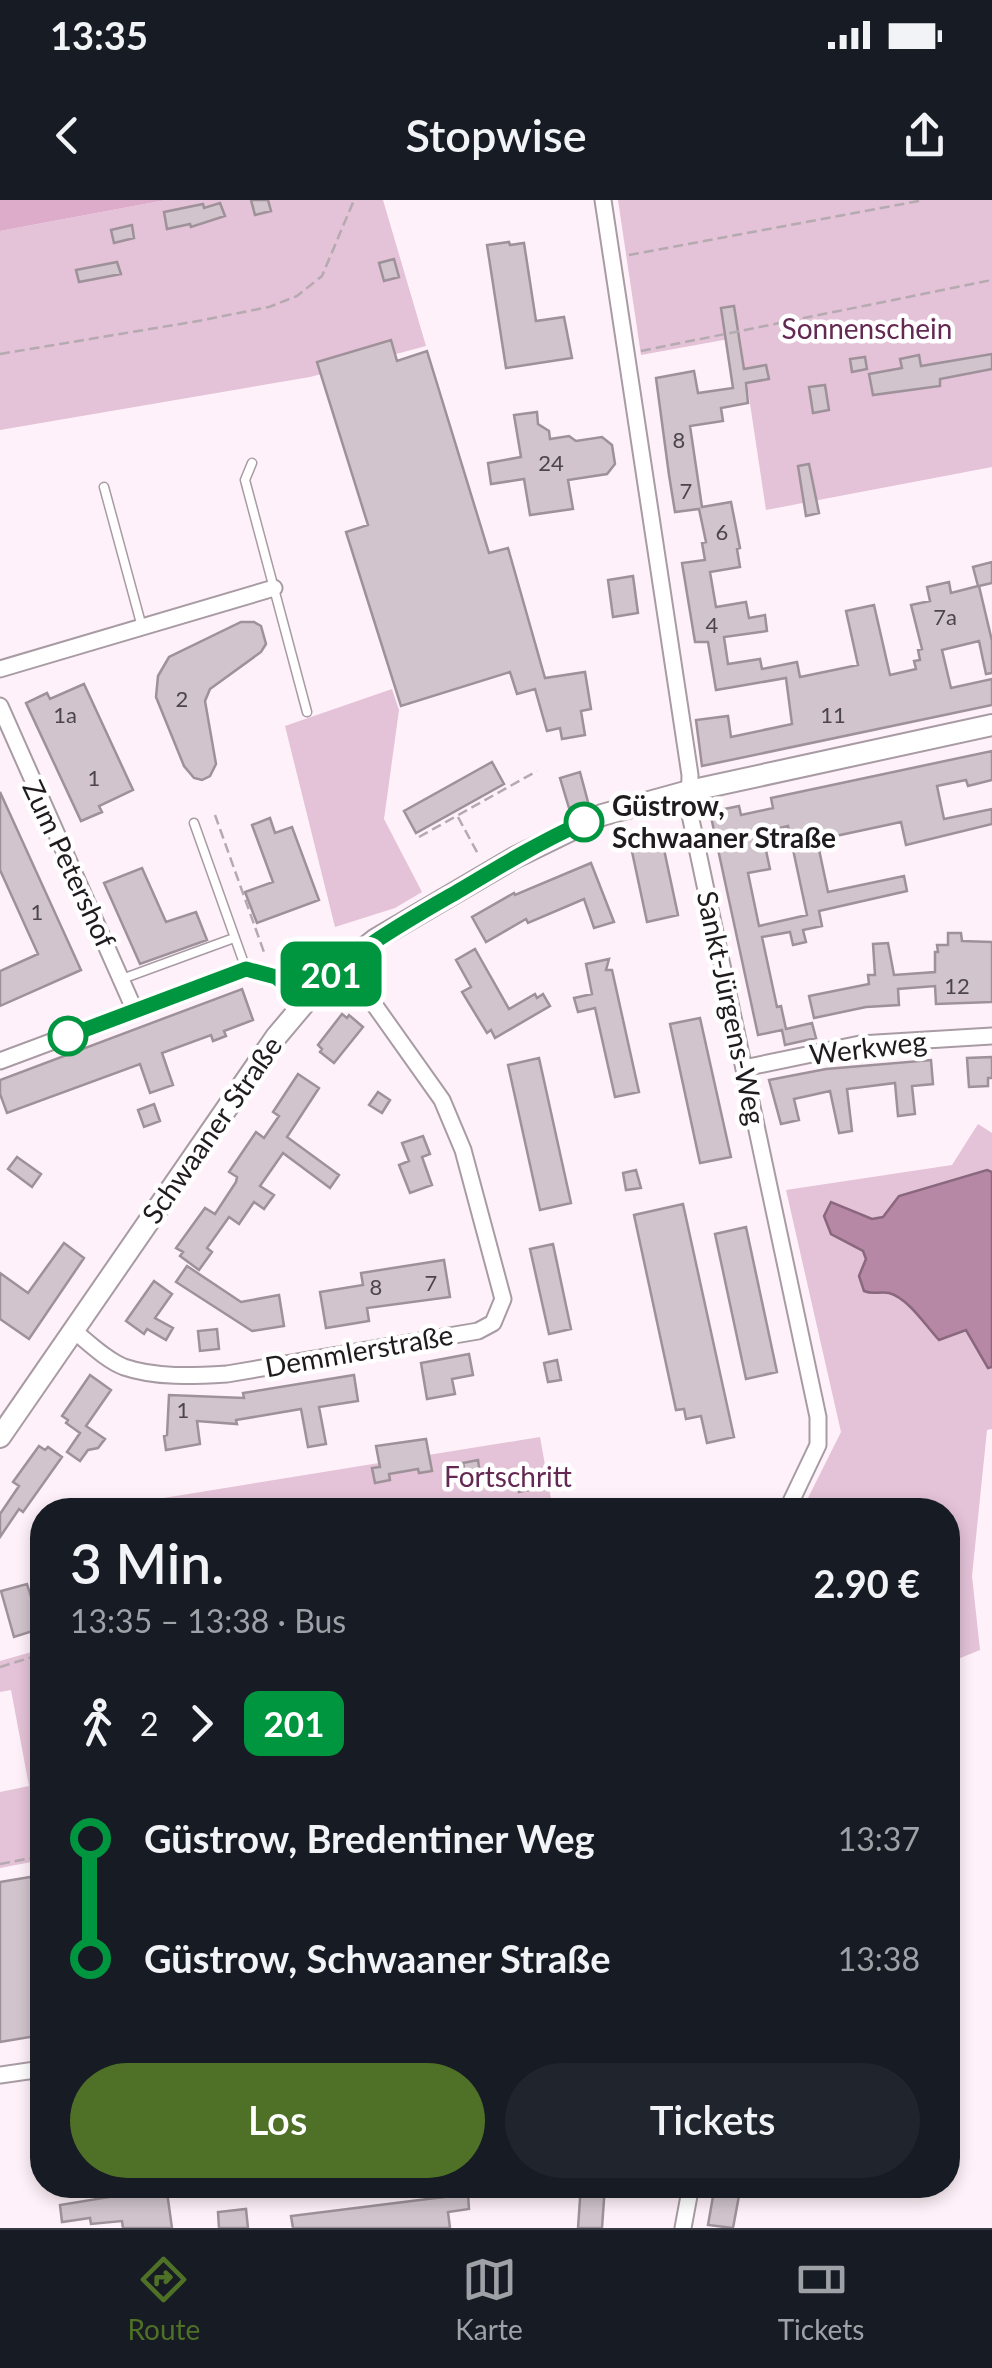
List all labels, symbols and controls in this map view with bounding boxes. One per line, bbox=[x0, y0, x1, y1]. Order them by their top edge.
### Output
text: 13:35 bbox=[50, 12, 148, 58]
icon: back bbox=[40, 108, 95, 163]
text: Stopwise bbox=[405, 108, 587, 162]
icon: share bbox=[897, 108, 952, 163]
park label: Sonnenschein bbox=[782, 311, 952, 345]
house number: 8 bbox=[673, 426, 685, 453]
house number: 24 bbox=[538, 449, 564, 476]
house number: 7 bbox=[680, 477, 692, 504]
house number: 6 bbox=[716, 518, 728, 545]
house number: 7a bbox=[933, 603, 957, 630]
house number: 4 bbox=[706, 611, 719, 638]
house number: 2 bbox=[176, 685, 188, 712]
house number: 1a bbox=[53, 701, 77, 728]
house number: 11 bbox=[820, 701, 846, 728]
house number: 1 bbox=[88, 764, 100, 791]
street label: Zum Petershof bbox=[16, 774, 124, 953]
place label: Güstrow, Schwaaner Straße bbox=[612, 788, 836, 854]
marker: Güstrow, Schwaaner Straße bbox=[565, 803, 603, 841]
street label: Sankt-Jürgens-Weg bbox=[691, 888, 773, 1128]
house number: 1 bbox=[31, 898, 43, 925]
line badge: 201 bbox=[274, 942, 388, 1006]
text: 201 bbox=[301, 953, 361, 995]
house number: 12 bbox=[944, 972, 970, 999]
unlabelled marker bbox=[49, 1017, 87, 1055]
street label: Werkweg bbox=[807, 1023, 928, 1071]
street label: Schwaaner Straße bbox=[134, 1029, 288, 1229]
house number: 7 bbox=[425, 1269, 437, 1296]
house number: 8 bbox=[370, 1273, 382, 1300]
street label: Demmlerstraße bbox=[262, 1317, 456, 1383]
house number: 1 bbox=[177, 1396, 189, 1423]
park label: Fortschritt bbox=[444, 1459, 572, 1493]
text: 3 Min. bbox=[70, 1530, 224, 1596]
text: 2.90 € bbox=[814, 1560, 920, 1606]
text: 13:35 – 13:38 · Bus bbox=[70, 1601, 346, 1640]
icon: walk bbox=[70, 1696, 125, 1751]
icon: forward bbox=[174, 1696, 229, 1751]
text: 201 bbox=[264, 1702, 324, 1744]
text: 2 bbox=[140, 1704, 159, 1743]
text: Güstrow, Bredentiner Weg bbox=[144, 1815, 595, 1861]
text: 13:37 bbox=[838, 1819, 920, 1858]
text: Güstrow, Schwaaner Straße bbox=[144, 1935, 611, 1981]
text: 13:38 bbox=[838, 1939, 920, 1978]
button: Los bbox=[70, 2063, 485, 2178]
button: Tickets bbox=[505, 2063, 920, 2178]
tab: Route bbox=[127, 2252, 200, 2346]
tab: Karte bbox=[455, 2252, 523, 2346]
tab: Tickets bbox=[778, 2252, 864, 2346]

